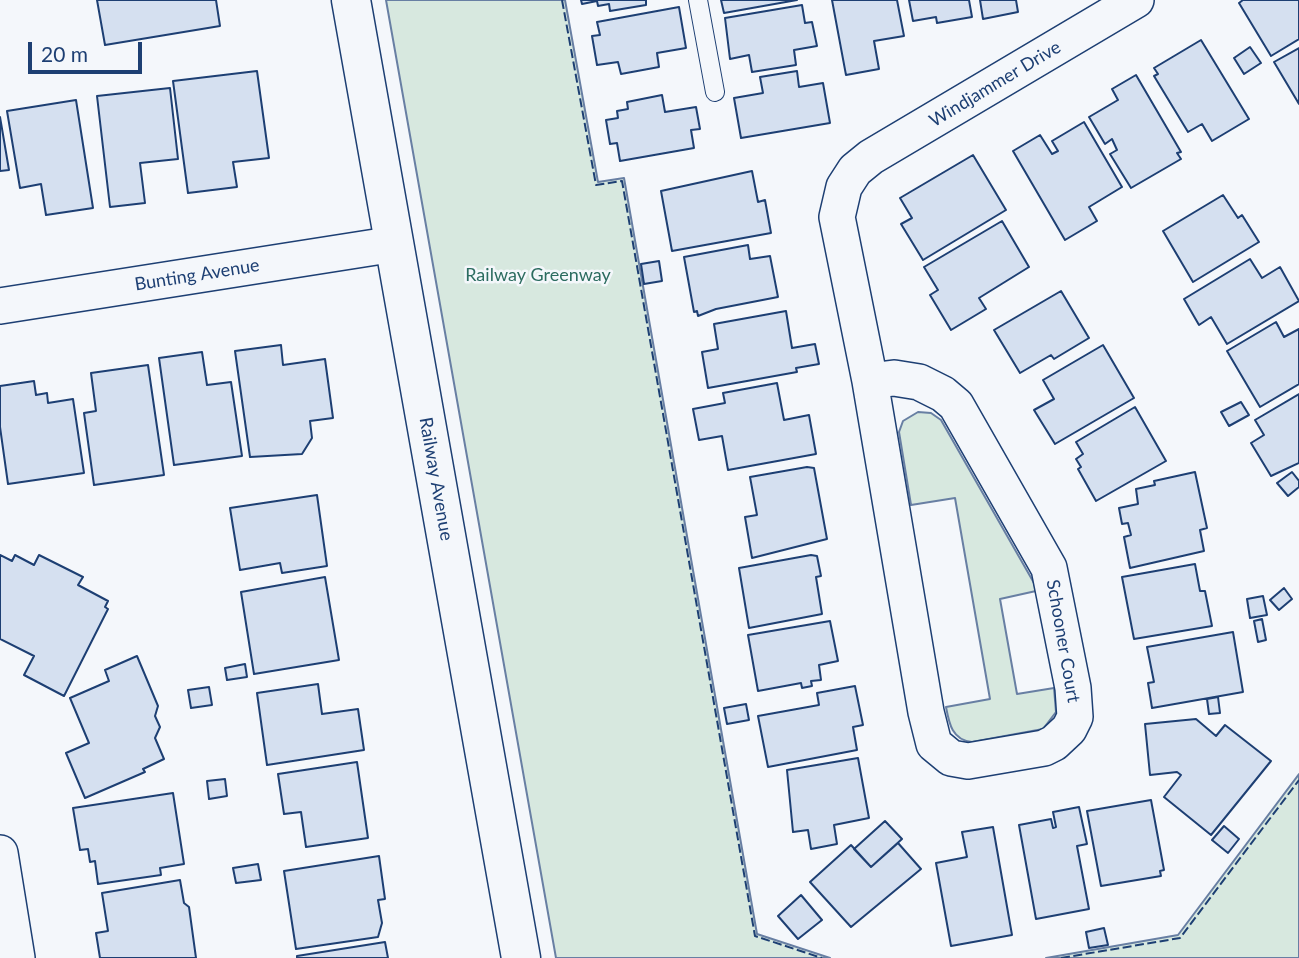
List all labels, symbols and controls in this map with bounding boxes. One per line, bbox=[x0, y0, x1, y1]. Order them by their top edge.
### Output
scale bar bbox=[32, 28, 145, 72]
street label: Windjammer Drive bbox=[925, 36, 1065, 132]
text: 20 m bbox=[41, 41, 88, 66]
street label: Bunting Avenue bbox=[133, 254, 261, 296]
park label: Railway Greenway bbox=[465, 264, 611, 286]
street label: Railway Avenue bbox=[415, 416, 457, 542]
street label: Schooner Court bbox=[1042, 578, 1084, 704]

